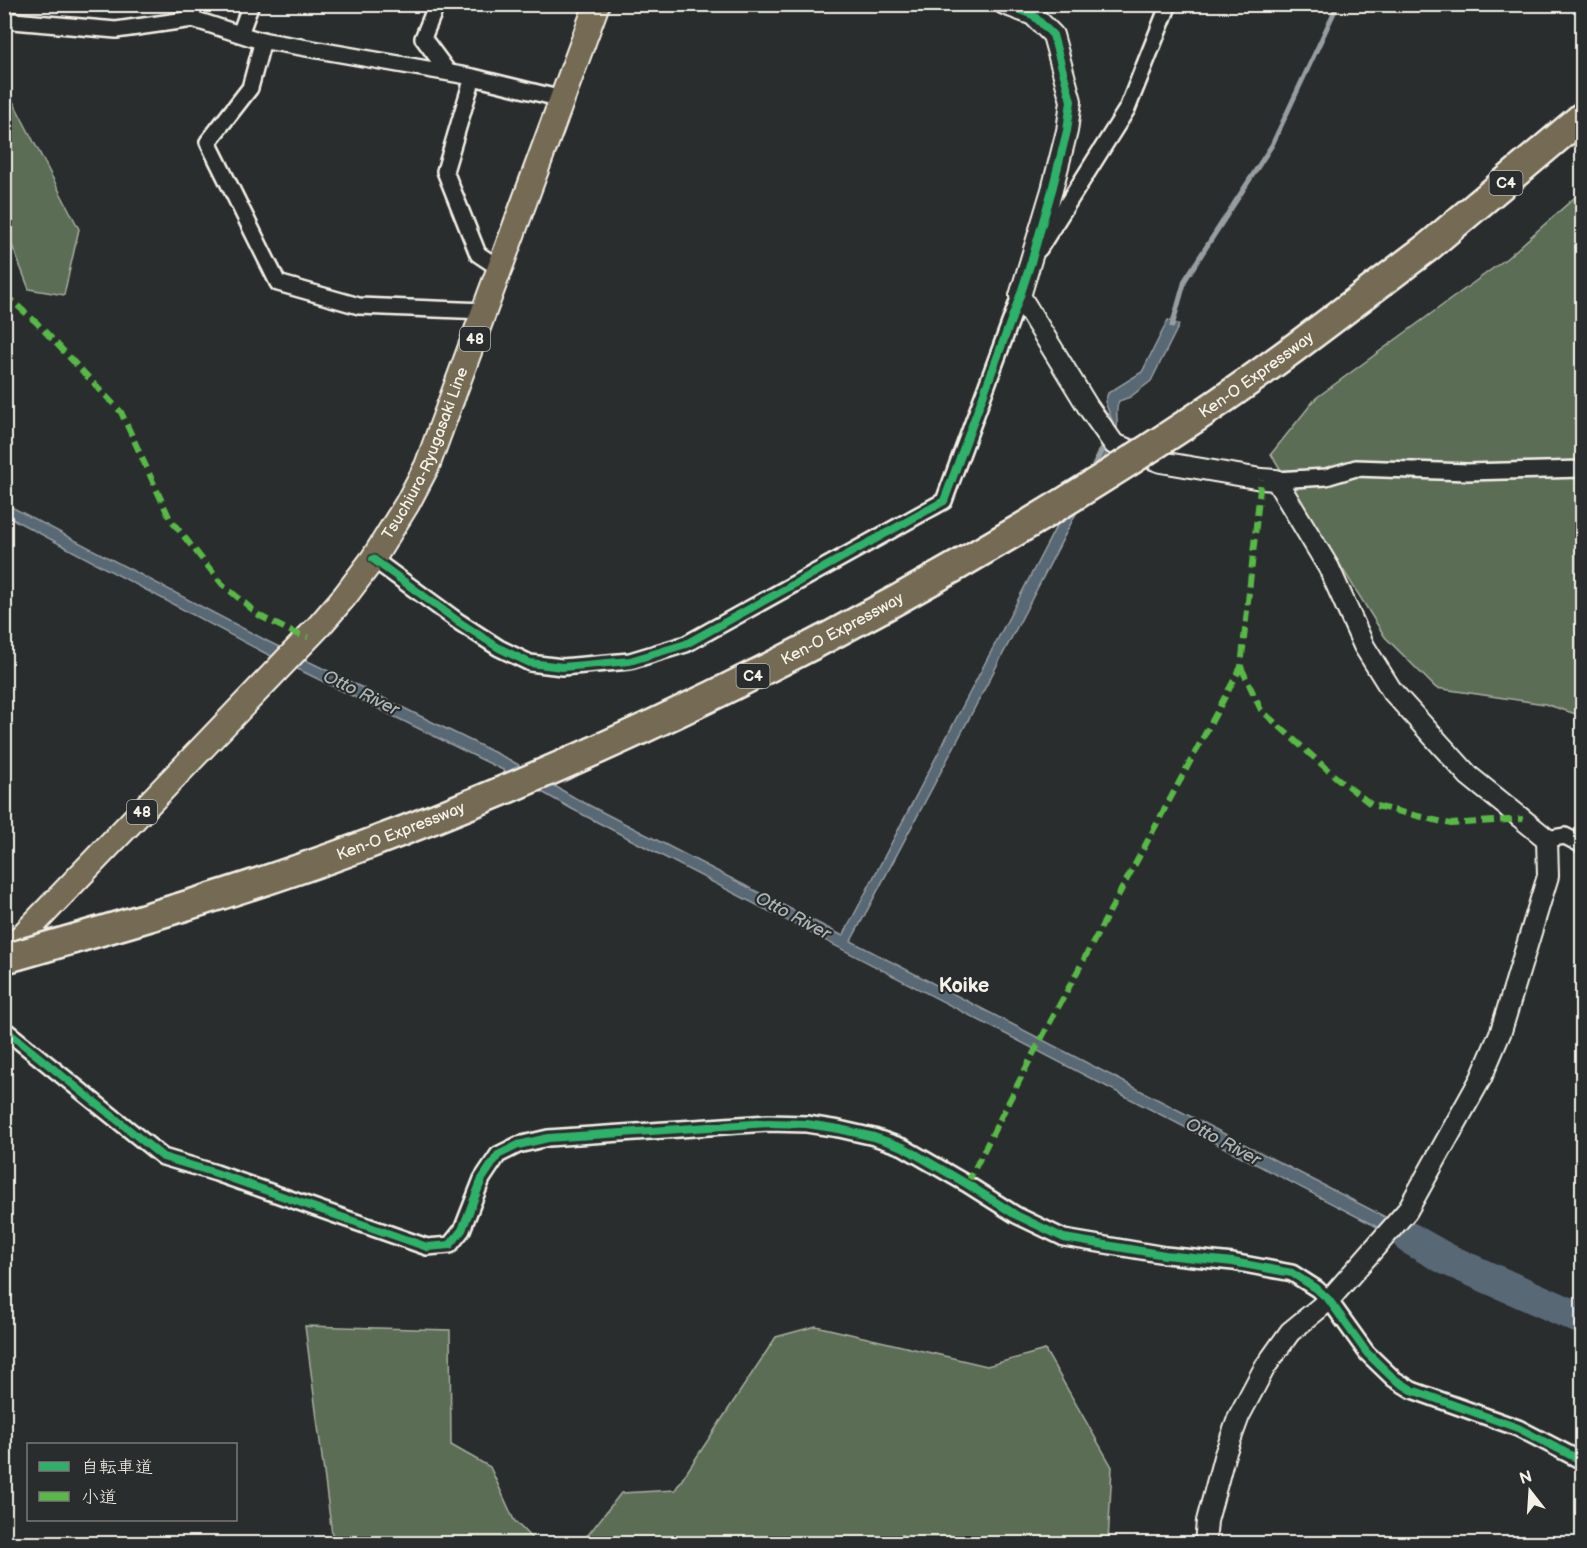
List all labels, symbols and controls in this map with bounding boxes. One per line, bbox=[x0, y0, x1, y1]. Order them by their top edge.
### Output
road number: C4 bbox=[1490, 171, 1522, 195]
road number: 48 bbox=[460, 327, 490, 351]
street label: Ken-O Expressway bbox=[1195, 327, 1318, 422]
street label: Tsuchiura-Ryugasaki Line bbox=[378, 364, 472, 543]
street label: Ken-O Expressway bbox=[778, 588, 907, 669]
road number: C4 bbox=[736, 664, 770, 688]
water label: Otto River bbox=[320, 666, 404, 721]
street label: Ken-O Expressway bbox=[334, 797, 468, 865]
road number: 48 bbox=[127, 800, 157, 824]
water label: Otto River bbox=[752, 887, 835, 945]
district label: Koike bbox=[939, 974, 989, 998]
water label: Otto River bbox=[1182, 1113, 1265, 1171]
legend bbox=[27, 1443, 237, 1521]
text: 自転車道 bbox=[81, 1457, 153, 1478]
north arrow bbox=[1500, 1461, 1560, 1521]
text: N bbox=[1518, 1467, 1535, 1489]
text: 小道 bbox=[81, 1487, 117, 1508]

